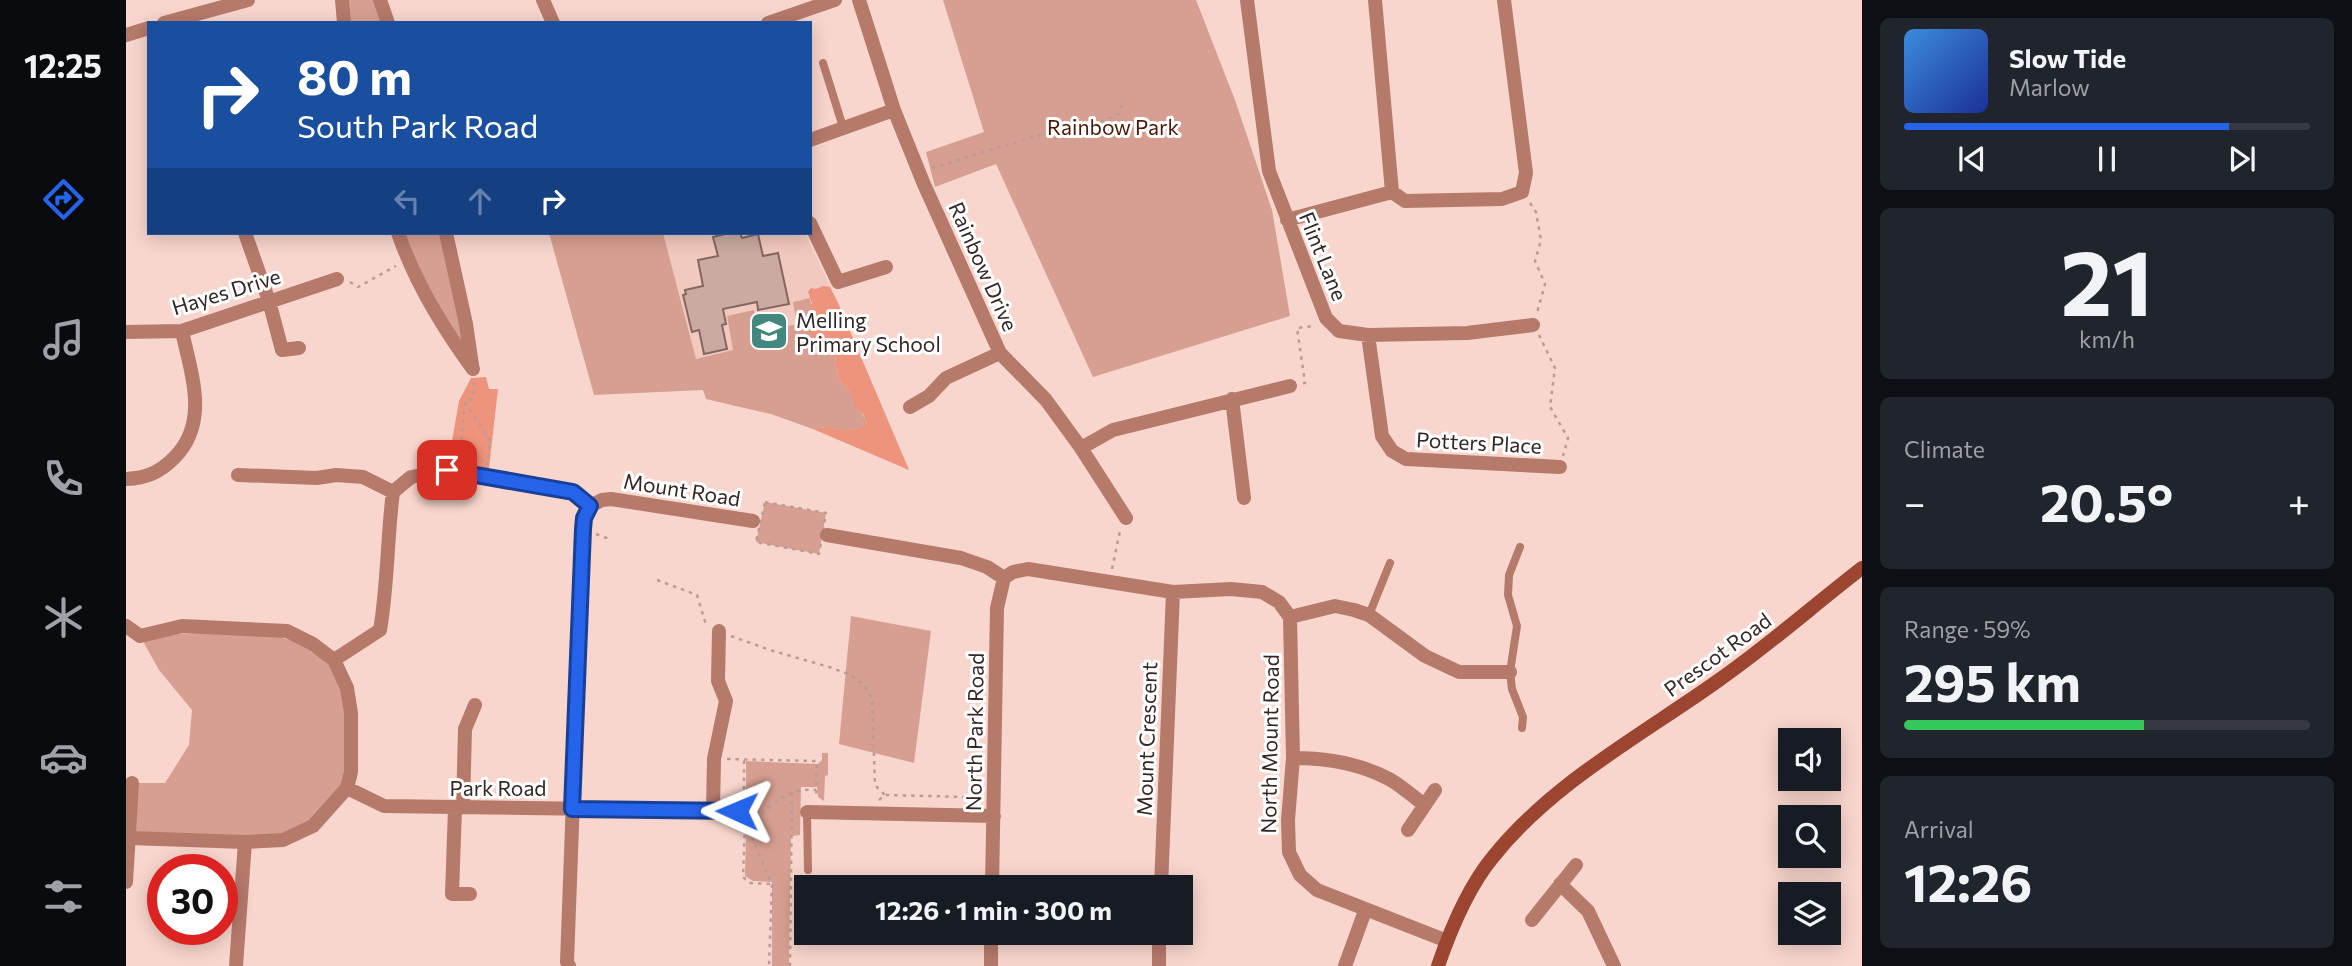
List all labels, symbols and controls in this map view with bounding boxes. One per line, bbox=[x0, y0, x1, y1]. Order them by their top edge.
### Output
text: Slow Tide bbox=[2009, 42, 2126, 73]
text: 12:25 bbox=[24, 45, 102, 85]
text: 80 m bbox=[297, 45, 412, 105]
icon: right bbox=[182, 49, 273, 140]
text: Marlow bbox=[2009, 73, 2090, 101]
text: South Park Road bbox=[297, 105, 538, 145]
park label: Rainbow Park bbox=[1047, 114, 1179, 139]
icon: previous bbox=[1953, 140, 1991, 178]
icon: pause bbox=[2088, 140, 2126, 178]
icon: next bbox=[2223, 140, 2261, 178]
icon: directions bbox=[39, 175, 88, 224]
icon: left bbox=[388, 182, 426, 220]
icon: ahead bbox=[461, 182, 499, 220]
icon: right bbox=[534, 182, 572, 220]
street label: Rainbow Drive bbox=[944, 198, 1024, 334]
street label: Flint Lane bbox=[1295, 208, 1353, 304]
text: 21 bbox=[2061, 223, 2153, 335]
street label: Hayes Drive bbox=[169, 263, 283, 319]
place label: Melling Primary School bbox=[796, 307, 941, 356]
school or university icon: Melling Primary School bbox=[748, 310, 790, 352]
icon: music bbox=[39, 315, 88, 364]
text: km/h bbox=[2079, 325, 2135, 353]
street label: Potters Place bbox=[1415, 426, 1543, 458]
text: Climate bbox=[1904, 435, 1985, 463]
pin bbox=[417, 440, 477, 500]
icon: arrive bbox=[428, 451, 466, 489]
icon: phone bbox=[39, 454, 88, 503]
street label: Mount Road bbox=[622, 467, 742, 511]
text: 20.5° bbox=[2040, 469, 2173, 533]
text: − bbox=[1904, 478, 1926, 525]
text: + bbox=[2288, 478, 2310, 525]
icon: climate bbox=[39, 593, 88, 642]
street label: Prescot Road bbox=[1659, 607, 1775, 701]
text: Range · 59% bbox=[1904, 615, 2031, 643]
text: 295 km bbox=[1904, 649, 2081, 713]
street label: North Park Road bbox=[960, 653, 988, 811]
street label: North Mount Road bbox=[1255, 654, 1283, 834]
street label: Mount Crescent bbox=[1131, 662, 1161, 816]
map controls bbox=[1778, 728, 1841, 945]
button: sound bbox=[1778, 728, 1841, 791]
icon: car bbox=[39, 733, 88, 782]
position arrow bbox=[700, 774, 774, 848]
street label: Park Road bbox=[450, 775, 547, 800]
button: search bbox=[1778, 805, 1841, 868]
text: Arrival bbox=[1904, 815, 1974, 843]
text: 12:26 bbox=[1904, 849, 2032, 913]
speed limit sign: 30 bbox=[147, 854, 238, 945]
icon: filters bbox=[39, 872, 88, 921]
button: layers bbox=[1778, 882, 1841, 945]
text: 12:26 · 1 min · 300 m bbox=[875, 894, 1112, 925]

